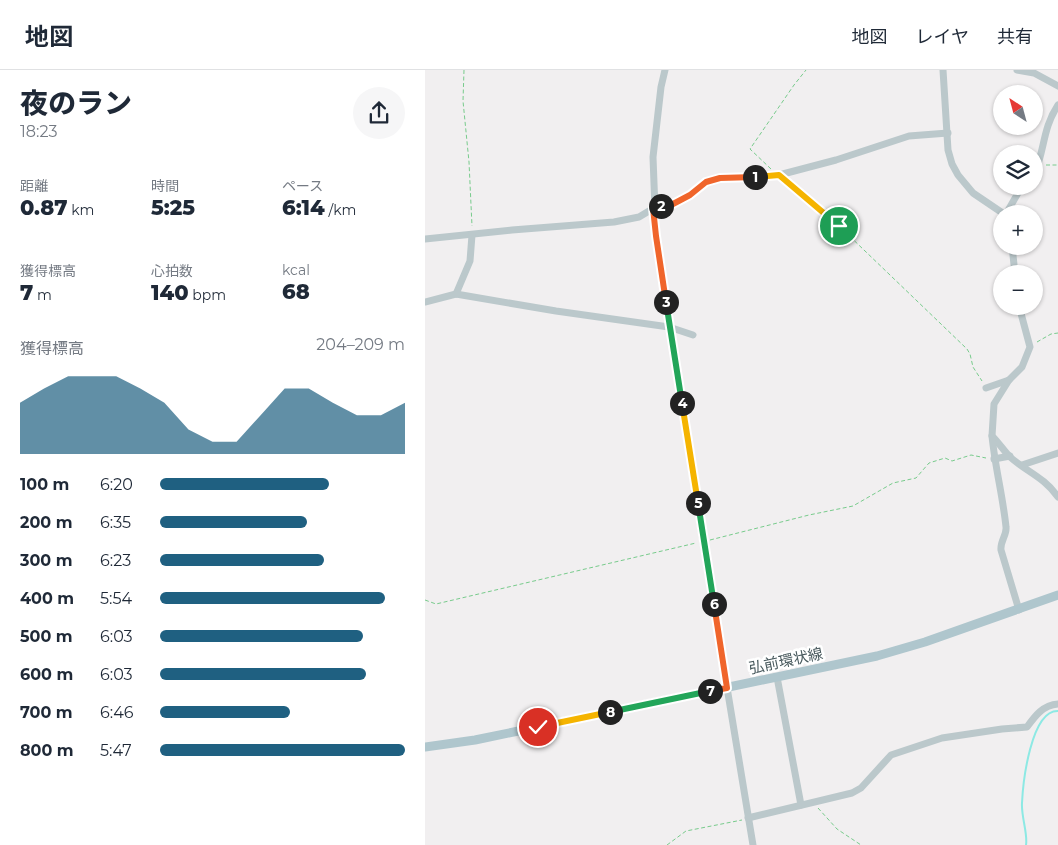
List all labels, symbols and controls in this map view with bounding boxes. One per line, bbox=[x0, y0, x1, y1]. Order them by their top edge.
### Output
text: 地図 bbox=[25, 22, 73, 51]
text: 地図 bbox=[852, 26, 888, 48]
text: レイヤ bbox=[916, 26, 969, 48]
text: 共有 bbox=[997, 26, 1033, 48]
north arrow bbox=[993, 85, 1043, 135]
map controls bbox=[993, 85, 1043, 315]
text: 夜のラン bbox=[20, 86, 132, 120]
button: share bbox=[353, 87, 405, 139]
text: 18:23 bbox=[20, 122, 58, 141]
button: layers bbox=[993, 145, 1043, 195]
pin: 1 bbox=[743, 164, 767, 190]
text: 1 bbox=[753, 168, 758, 186]
text: 距離 bbox=[20, 177, 48, 195]
text: 時間 bbox=[151, 177, 179, 195]
text: ペース bbox=[282, 177, 323, 195]
pin: 2 bbox=[649, 194, 673, 218]
text: 0.87 bbox=[20, 195, 68, 220]
text: 5:25 bbox=[151, 195, 195, 220]
text: 6:14 bbox=[282, 195, 325, 220]
text: 2 bbox=[657, 197, 666, 215]
text: km bbox=[68, 201, 94, 219]
text: /km bbox=[325, 201, 356, 219]
pin bbox=[818, 205, 860, 247]
button: + bbox=[993, 205, 1043, 255]
icon: arrive bbox=[825, 212, 853, 240]
text: kcal bbox=[282, 261, 310, 279]
text: 獲得標高 bbox=[20, 262, 76, 280]
text: 心拍数 bbox=[151, 262, 193, 280]
button: − bbox=[993, 265, 1043, 315]
text: 68 bbox=[282, 279, 310, 304]
text: 7 bbox=[20, 280, 33, 305]
text: 140 bbox=[151, 280, 189, 305]
text: m bbox=[33, 286, 52, 304]
text: bpm bbox=[189, 286, 226, 304]
pin: 3 bbox=[653, 290, 679, 314]
text: 3 bbox=[662, 293, 671, 311]
text: 204–209 m bbox=[316, 335, 405, 354]
text: 獲得標高 bbox=[20, 339, 84, 358]
pin: 4 bbox=[669, 390, 695, 416]
text: 4 bbox=[678, 394, 687, 412]
text: 100 m bbox=[20, 475, 69, 494]
text: 6:20 bbox=[100, 475, 133, 494]
pin: 5 bbox=[685, 490, 711, 516]
text: 5 bbox=[694, 494, 703, 512]
text: 200 m bbox=[20, 513, 72, 532]
text: 6:35 bbox=[100, 513, 131, 532]
text: 300 m bbox=[20, 551, 73, 570]
text: 6:23 bbox=[100, 551, 131, 570]
text: 400 m bbox=[20, 589, 74, 608]
text: 5:54 bbox=[100, 589, 132, 608]
pin: 6 bbox=[701, 592, 727, 616]
text: 6 bbox=[710, 595, 719, 613]
text: 500 m bbox=[20, 627, 73, 646]
text: 6:03 bbox=[100, 627, 133, 646]
street label: 弘前環状線 bbox=[747, 643, 825, 678]
text: 600 m bbox=[20, 665, 73, 684]
text: 6:03 bbox=[100, 665, 133, 684]
pin: 7 bbox=[697, 678, 723, 704]
text: 7 bbox=[706, 682, 715, 700]
pin: 8 bbox=[597, 700, 623, 724]
text: 700 m bbox=[20, 703, 73, 722]
text: 6:46 bbox=[100, 703, 133, 722]
text: 8 bbox=[606, 703, 615, 721]
pin bbox=[517, 706, 559, 748]
icon: check bbox=[524, 713, 552, 741]
text: 800 m bbox=[20, 741, 74, 760]
text: 5:47 bbox=[100, 741, 132, 760]

